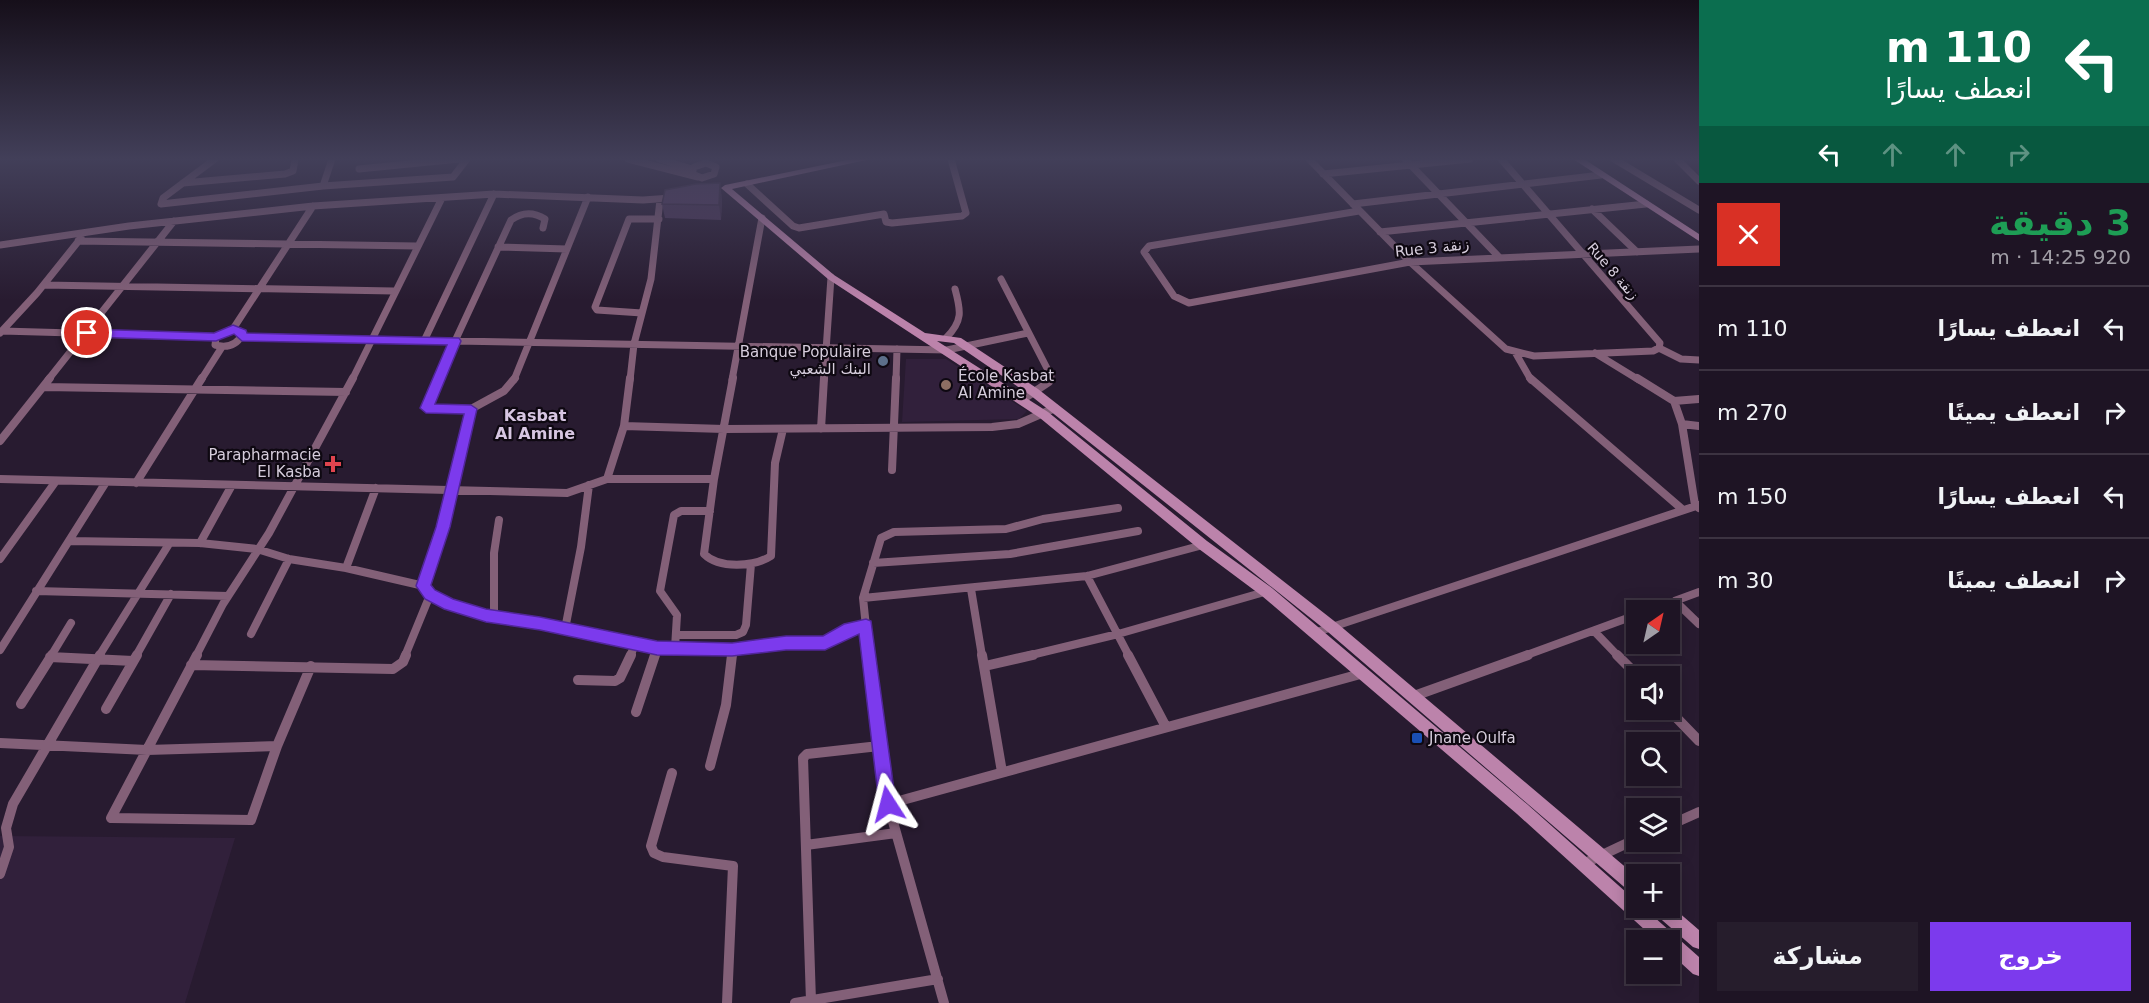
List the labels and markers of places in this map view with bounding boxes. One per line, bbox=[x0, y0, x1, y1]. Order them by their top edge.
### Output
pin bbox=[61, 307, 112, 358]
place label: Banque Populaire البنك الشعبي bbox=[740, 343, 871, 379]
marker: Banque Populaire البنك الشعبي bbox=[876, 354, 890, 368]
place label: École Kasbat Al Amine bbox=[958, 366, 1054, 402]
marker: École Kasbat Al Amine bbox=[939, 378, 953, 392]
place label: Parapharmacie El Kasba bbox=[209, 446, 321, 481]
marker: Parapharmacie El Kasba bbox=[326, 457, 340, 471]
place label: Jnane Oulfa bbox=[1428, 729, 1516, 747]
marker: Jnane Oulfa bbox=[1410, 731, 1424, 745]

